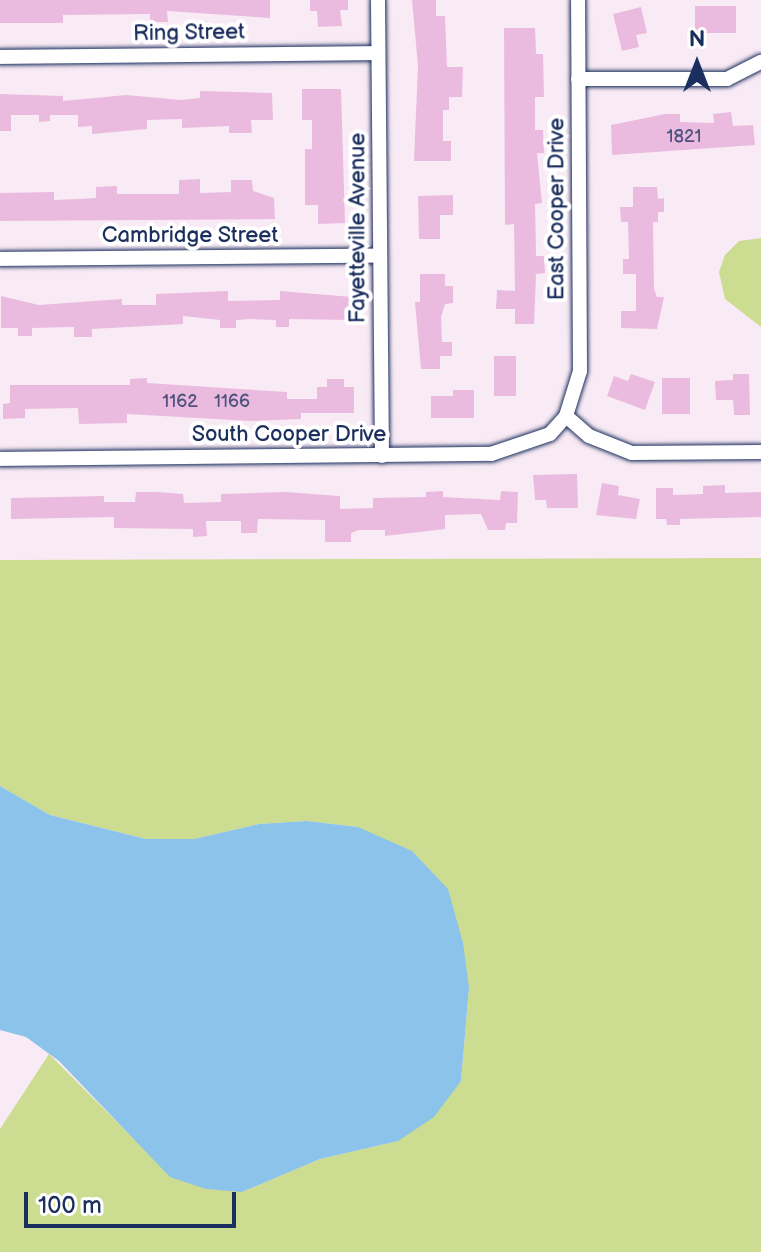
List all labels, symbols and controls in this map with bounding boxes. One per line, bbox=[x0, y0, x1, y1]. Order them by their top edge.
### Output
street label: Ring Street bbox=[133, 19, 245, 47]
north arrow bbox=[657, 24, 737, 104]
text: N bbox=[689, 26, 705, 53]
street label: East Cooper Drive bbox=[544, 118, 570, 300]
house number: 1821 bbox=[667, 126, 701, 148]
street label: Fayetteville Avenue bbox=[345, 133, 371, 323]
street label: Cambridge Street bbox=[102, 223, 278, 249]
house number: 1162 bbox=[162, 391, 198, 413]
house number: 1166 bbox=[214, 391, 250, 413]
street label: South Cooper Drive bbox=[192, 422, 386, 448]
scale bar bbox=[28, 1176, 240, 1226]
text: 100 m bbox=[38, 1191, 102, 1220]

